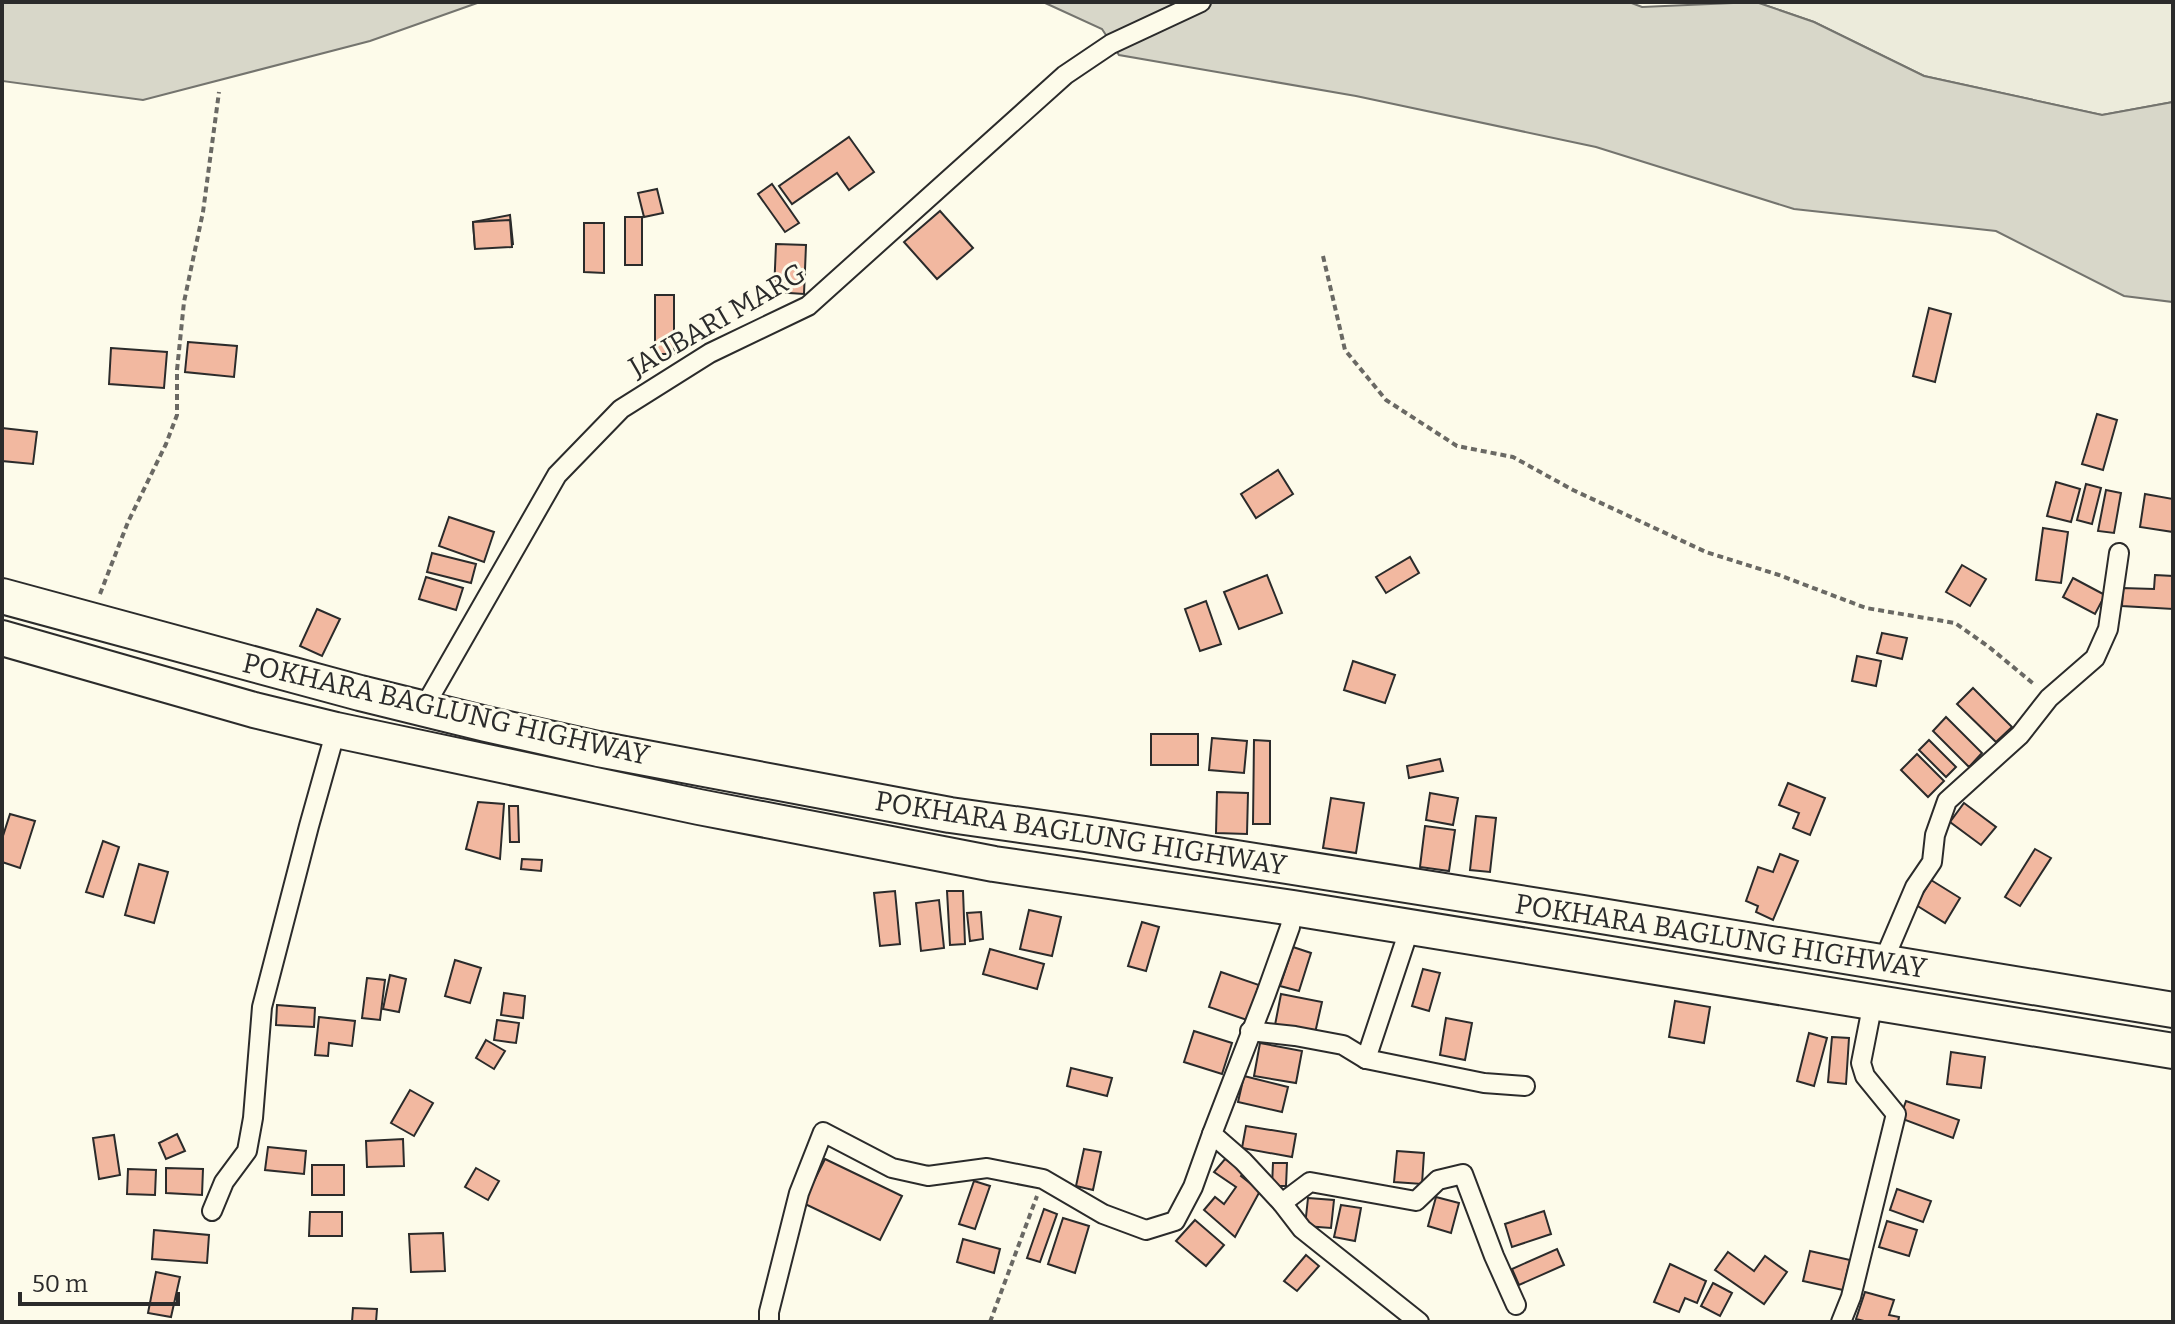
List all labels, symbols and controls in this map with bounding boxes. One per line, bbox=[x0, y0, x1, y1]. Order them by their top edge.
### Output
street label: JAUBARI MARG bbox=[622, 256, 811, 384]
street label: POKHARA BAGLUNG HIGHWAY bbox=[240, 646, 653, 772]
street label: POKHARA BAGLUNG HIGHWAY bbox=[873, 784, 1289, 882]
street label: POKHARA BAGLUNG HIGHWAY bbox=[1513, 887, 1929, 985]
scale bar bbox=[20, 1256, 178, 1306]
text: 50 m bbox=[32, 1270, 88, 1298]

